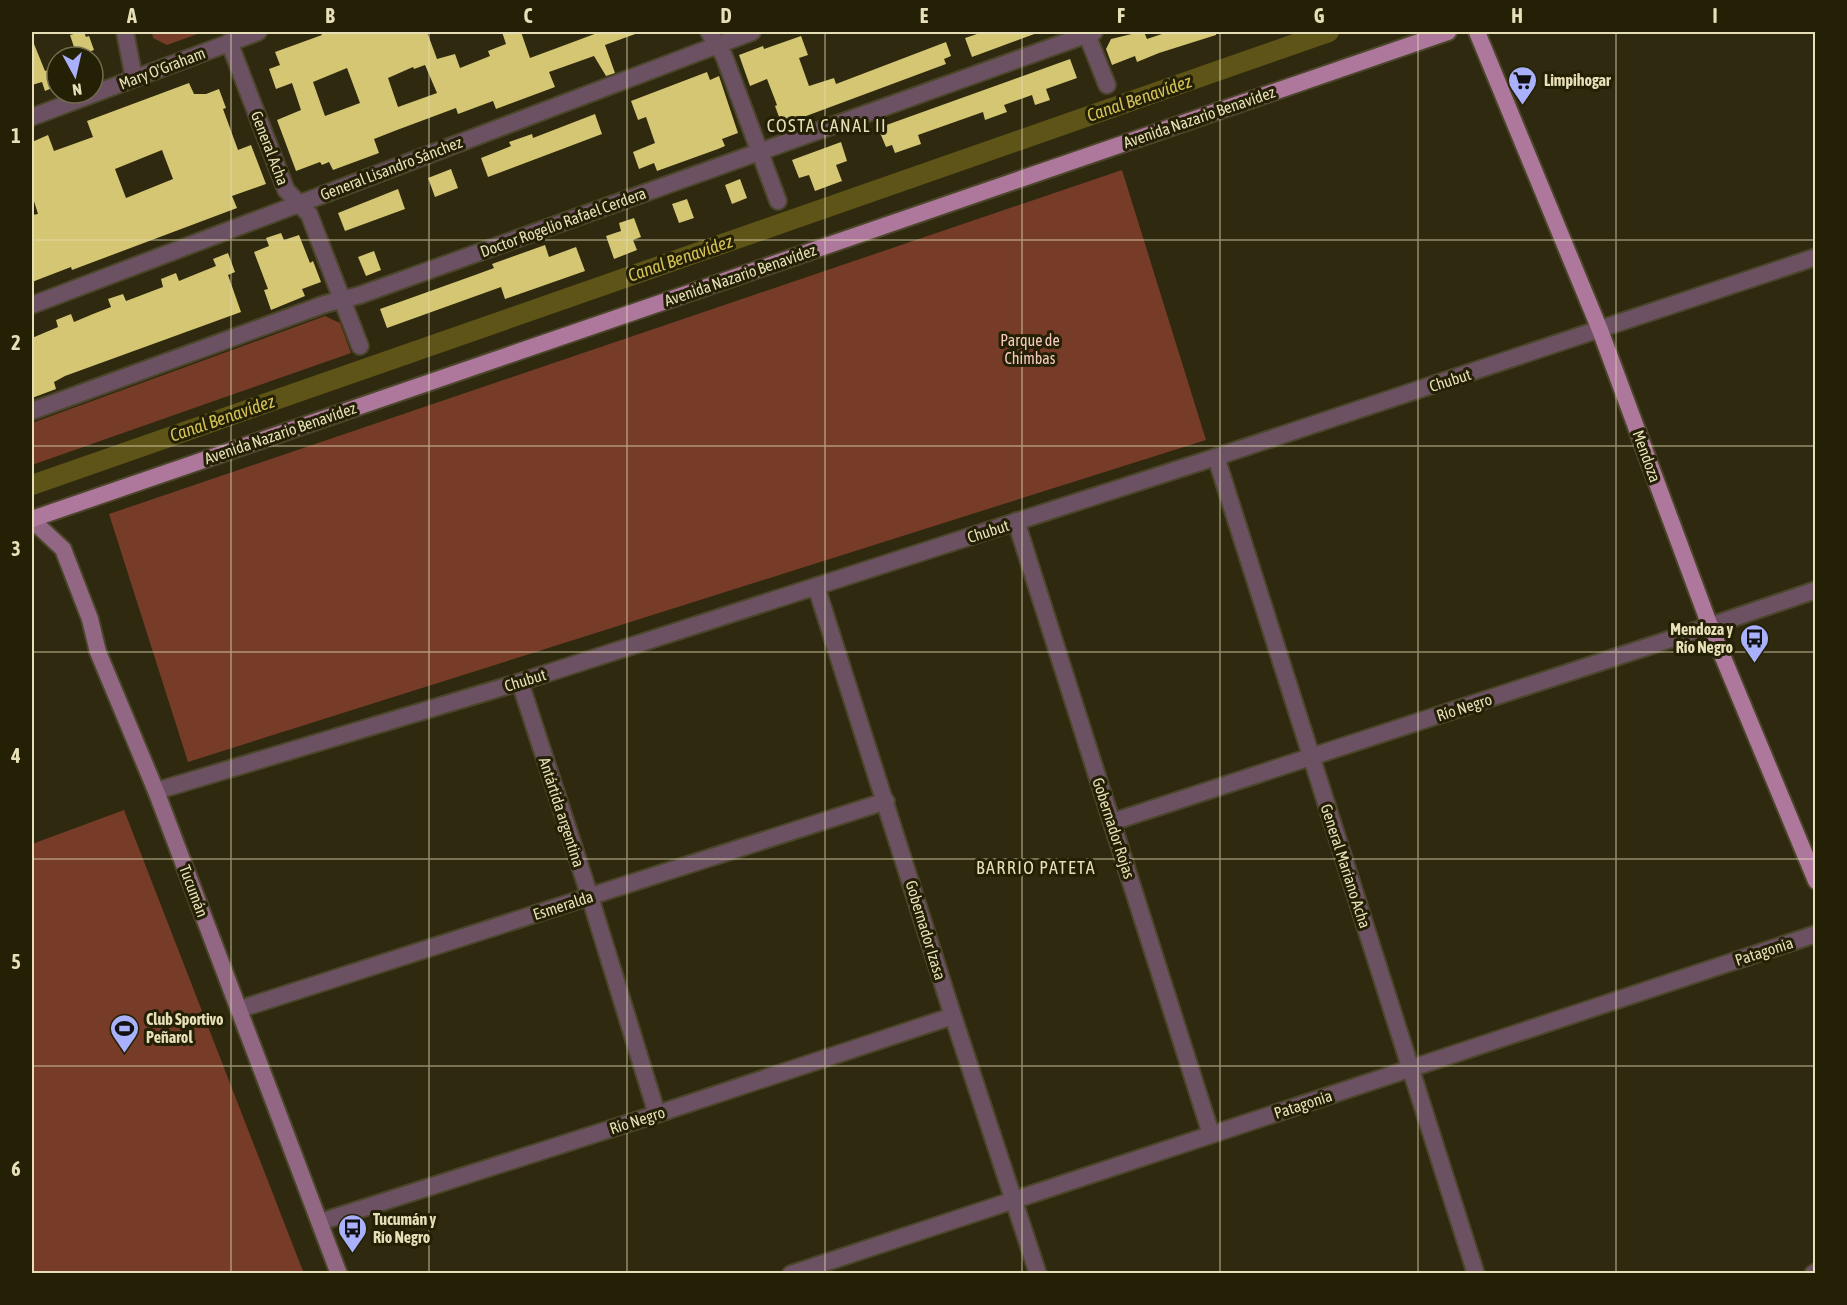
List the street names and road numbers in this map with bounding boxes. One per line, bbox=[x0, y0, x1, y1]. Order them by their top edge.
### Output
street label: Mary O'Graham bbox=[116, 43, 208, 94]
street label: Avenida Nazario Benavídez bbox=[1121, 82, 1277, 151]
street label: General Acha bbox=[248, 108, 292, 188]
street label: General Lisandro Sánchez bbox=[318, 133, 465, 203]
street label: Doctor Rogelio Rafael Cerdera bbox=[478, 184, 649, 261]
street label: Avenida Nazario Benavídez bbox=[662, 240, 818, 309]
street label: Chubut bbox=[1427, 365, 1473, 395]
street label: Avenida Nazario Benavídez bbox=[202, 398, 358, 467]
street label: Mendoza bbox=[1629, 428, 1665, 484]
street label: Chubut bbox=[965, 516, 1011, 546]
street label: Chubut bbox=[502, 665, 548, 695]
street label: Río Negro bbox=[1434, 690, 1494, 725]
street label: Antártida argentina bbox=[535, 755, 588, 870]
street label: Gobernador Rojas bbox=[1088, 775, 1139, 881]
street label: General Mariano Acha bbox=[1317, 802, 1375, 930]
street label: Tucumán bbox=[176, 862, 212, 920]
street label: Gobernador Izasa bbox=[902, 878, 950, 982]
street label: Esmeralda bbox=[531, 887, 595, 923]
street label: Patagonia bbox=[1733, 933, 1796, 970]
street label: Patagonia bbox=[1272, 1086, 1335, 1123]
street label: Río Negro bbox=[607, 1103, 667, 1138]

